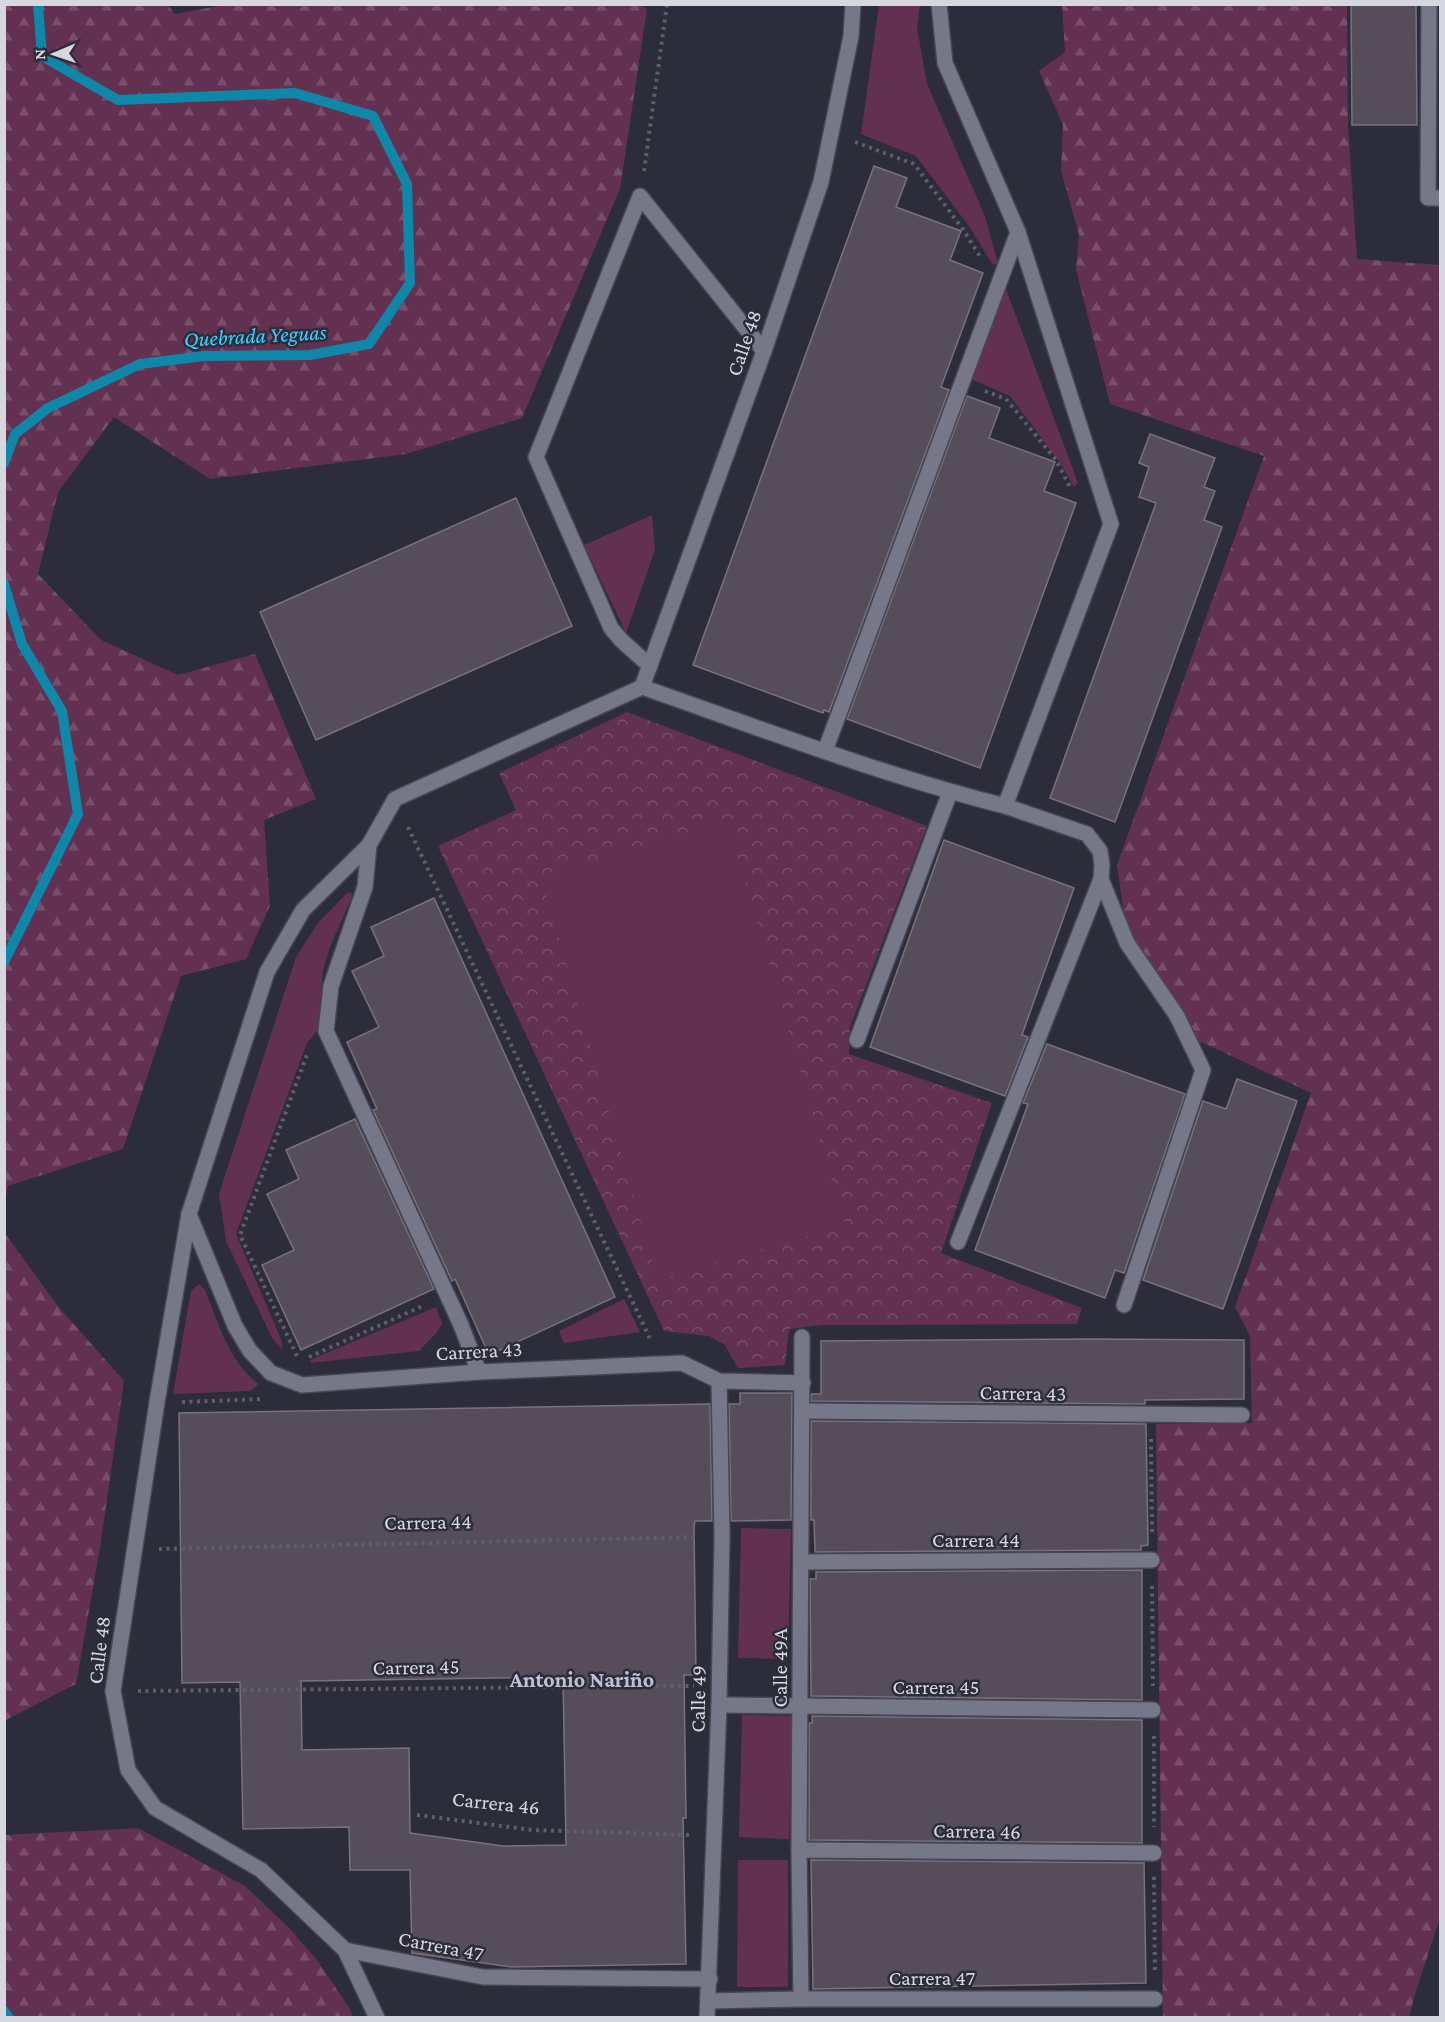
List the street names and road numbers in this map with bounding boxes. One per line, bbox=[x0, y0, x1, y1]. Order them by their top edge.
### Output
street label: Calle 48 bbox=[722, 307, 766, 379]
street label: Carrera 43 bbox=[435, 1337, 523, 1365]
street label: Carrera 43 bbox=[979, 1380, 1067, 1406]
street label: Carrera 44 bbox=[384, 1509, 472, 1535]
street label: Carrera 44 bbox=[932, 1528, 1020, 1552]
street label: Calle 48 bbox=[83, 1615, 115, 1685]
street label: Calle 49A bbox=[768, 1628, 792, 1708]
street label: Carrera 45 bbox=[372, 1654, 460, 1680]
street label: Calle 49 bbox=[685, 1665, 711, 1733]
street label: Carrera 45 bbox=[893, 1675, 979, 1699]
street label: Carrera 46 bbox=[451, 1786, 541, 1820]
street label: Carrera 46 bbox=[933, 1818, 1021, 1844]
street label: Carrera 47 bbox=[396, 1926, 486, 1966]
street label: Carrera 47 bbox=[889, 1966, 975, 1990]

